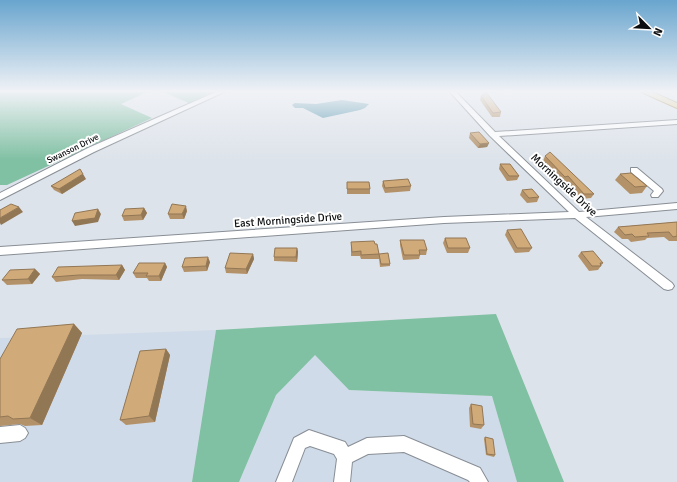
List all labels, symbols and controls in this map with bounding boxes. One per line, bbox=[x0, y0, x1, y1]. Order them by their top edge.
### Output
north arrow bbox=[629, 8, 669, 48]
text: N bbox=[650, 26, 665, 38]
street label: Swanson Drive bbox=[45, 131, 101, 166]
street label: Morningside Drive bbox=[528, 151, 600, 219]
street label: East Morningside Drive bbox=[233, 210, 343, 230]

